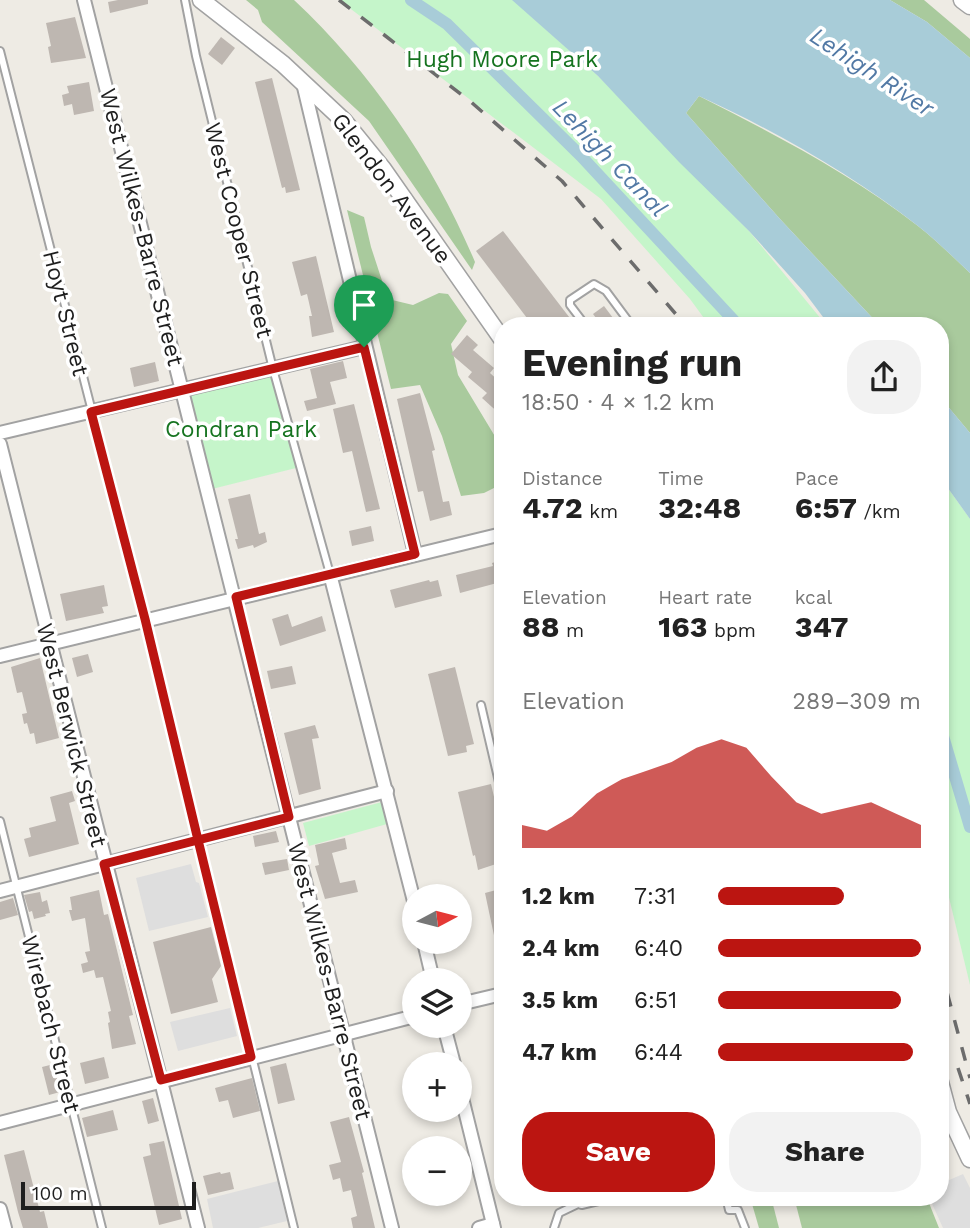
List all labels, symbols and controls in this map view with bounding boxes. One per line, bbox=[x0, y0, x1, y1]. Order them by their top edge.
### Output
water label: Lehigh River bbox=[805, 22, 940, 123]
park label: Hugh Moore Park bbox=[406, 46, 598, 73]
street label: West Wilkes-Barre Street bbox=[94, 85, 189, 369]
water label: Lehigh Canal bbox=[547, 94, 673, 222]
street label: Glendon Avenue bbox=[326, 108, 457, 269]
street label: West Cooper Street bbox=[199, 120, 278, 341]
street label: Hoyt Street bbox=[37, 247, 94, 379]
pin bbox=[334, 275, 394, 347]
icon: arrive bbox=[345, 286, 383, 324]
button: share bbox=[847, 340, 921, 414]
text: Evening run bbox=[522, 341, 742, 385]
text: 18:50 · 4 × 1.2 km bbox=[522, 389, 715, 416]
park label: Condran Park bbox=[165, 416, 317, 443]
text: Distance bbox=[522, 467, 603, 490]
text: Time bbox=[658, 467, 704, 490]
text: Pace bbox=[795, 467, 839, 490]
text: 4.72 bbox=[522, 490, 583, 525]
text: 32:48 bbox=[658, 490, 741, 525]
text: 6:57 bbox=[795, 490, 857, 525]
text: km bbox=[583, 500, 618, 523]
text: /km bbox=[857, 500, 901, 523]
text: Elevation bbox=[522, 586, 607, 609]
text: Heart rate bbox=[658, 586, 752, 609]
text: kcal bbox=[795, 586, 832, 609]
text: 88 bbox=[522, 609, 560, 644]
text: 163 bbox=[658, 609, 708, 644]
text: 347 bbox=[795, 609, 849, 644]
text: m bbox=[560, 619, 584, 642]
text: bpm bbox=[708, 619, 756, 642]
street label: West Berwick Street bbox=[31, 620, 112, 850]
text: Elevation bbox=[522, 688, 625, 715]
text: 289–309 m bbox=[793, 688, 921, 715]
street label: West Wilkes-Barre Street bbox=[282, 839, 377, 1123]
text: 1.2 km bbox=[522, 883, 595, 910]
text: 7:31 bbox=[634, 883, 676, 910]
north arrow bbox=[402, 884, 472, 954]
map controls bbox=[402, 884, 472, 1206]
street label: Wirebach Street bbox=[15, 932, 86, 1116]
text: 2.4 km bbox=[522, 935, 600, 962]
text: 6:40 bbox=[634, 935, 683, 962]
button: layers bbox=[402, 968, 472, 1038]
text: 3.5 km bbox=[522, 987, 598, 1014]
text: 6:51 bbox=[634, 987, 677, 1014]
text: 4.7 km bbox=[522, 1039, 597, 1066]
text: 6:44 bbox=[634, 1039, 683, 1066]
button: + bbox=[402, 1052, 472, 1122]
button: Save bbox=[522, 1112, 715, 1192]
button: Share bbox=[729, 1112, 921, 1192]
button: − bbox=[402, 1136, 472, 1206]
scale bar bbox=[21, 1179, 196, 1211]
text: 100 m bbox=[32, 1182, 88, 1205]

